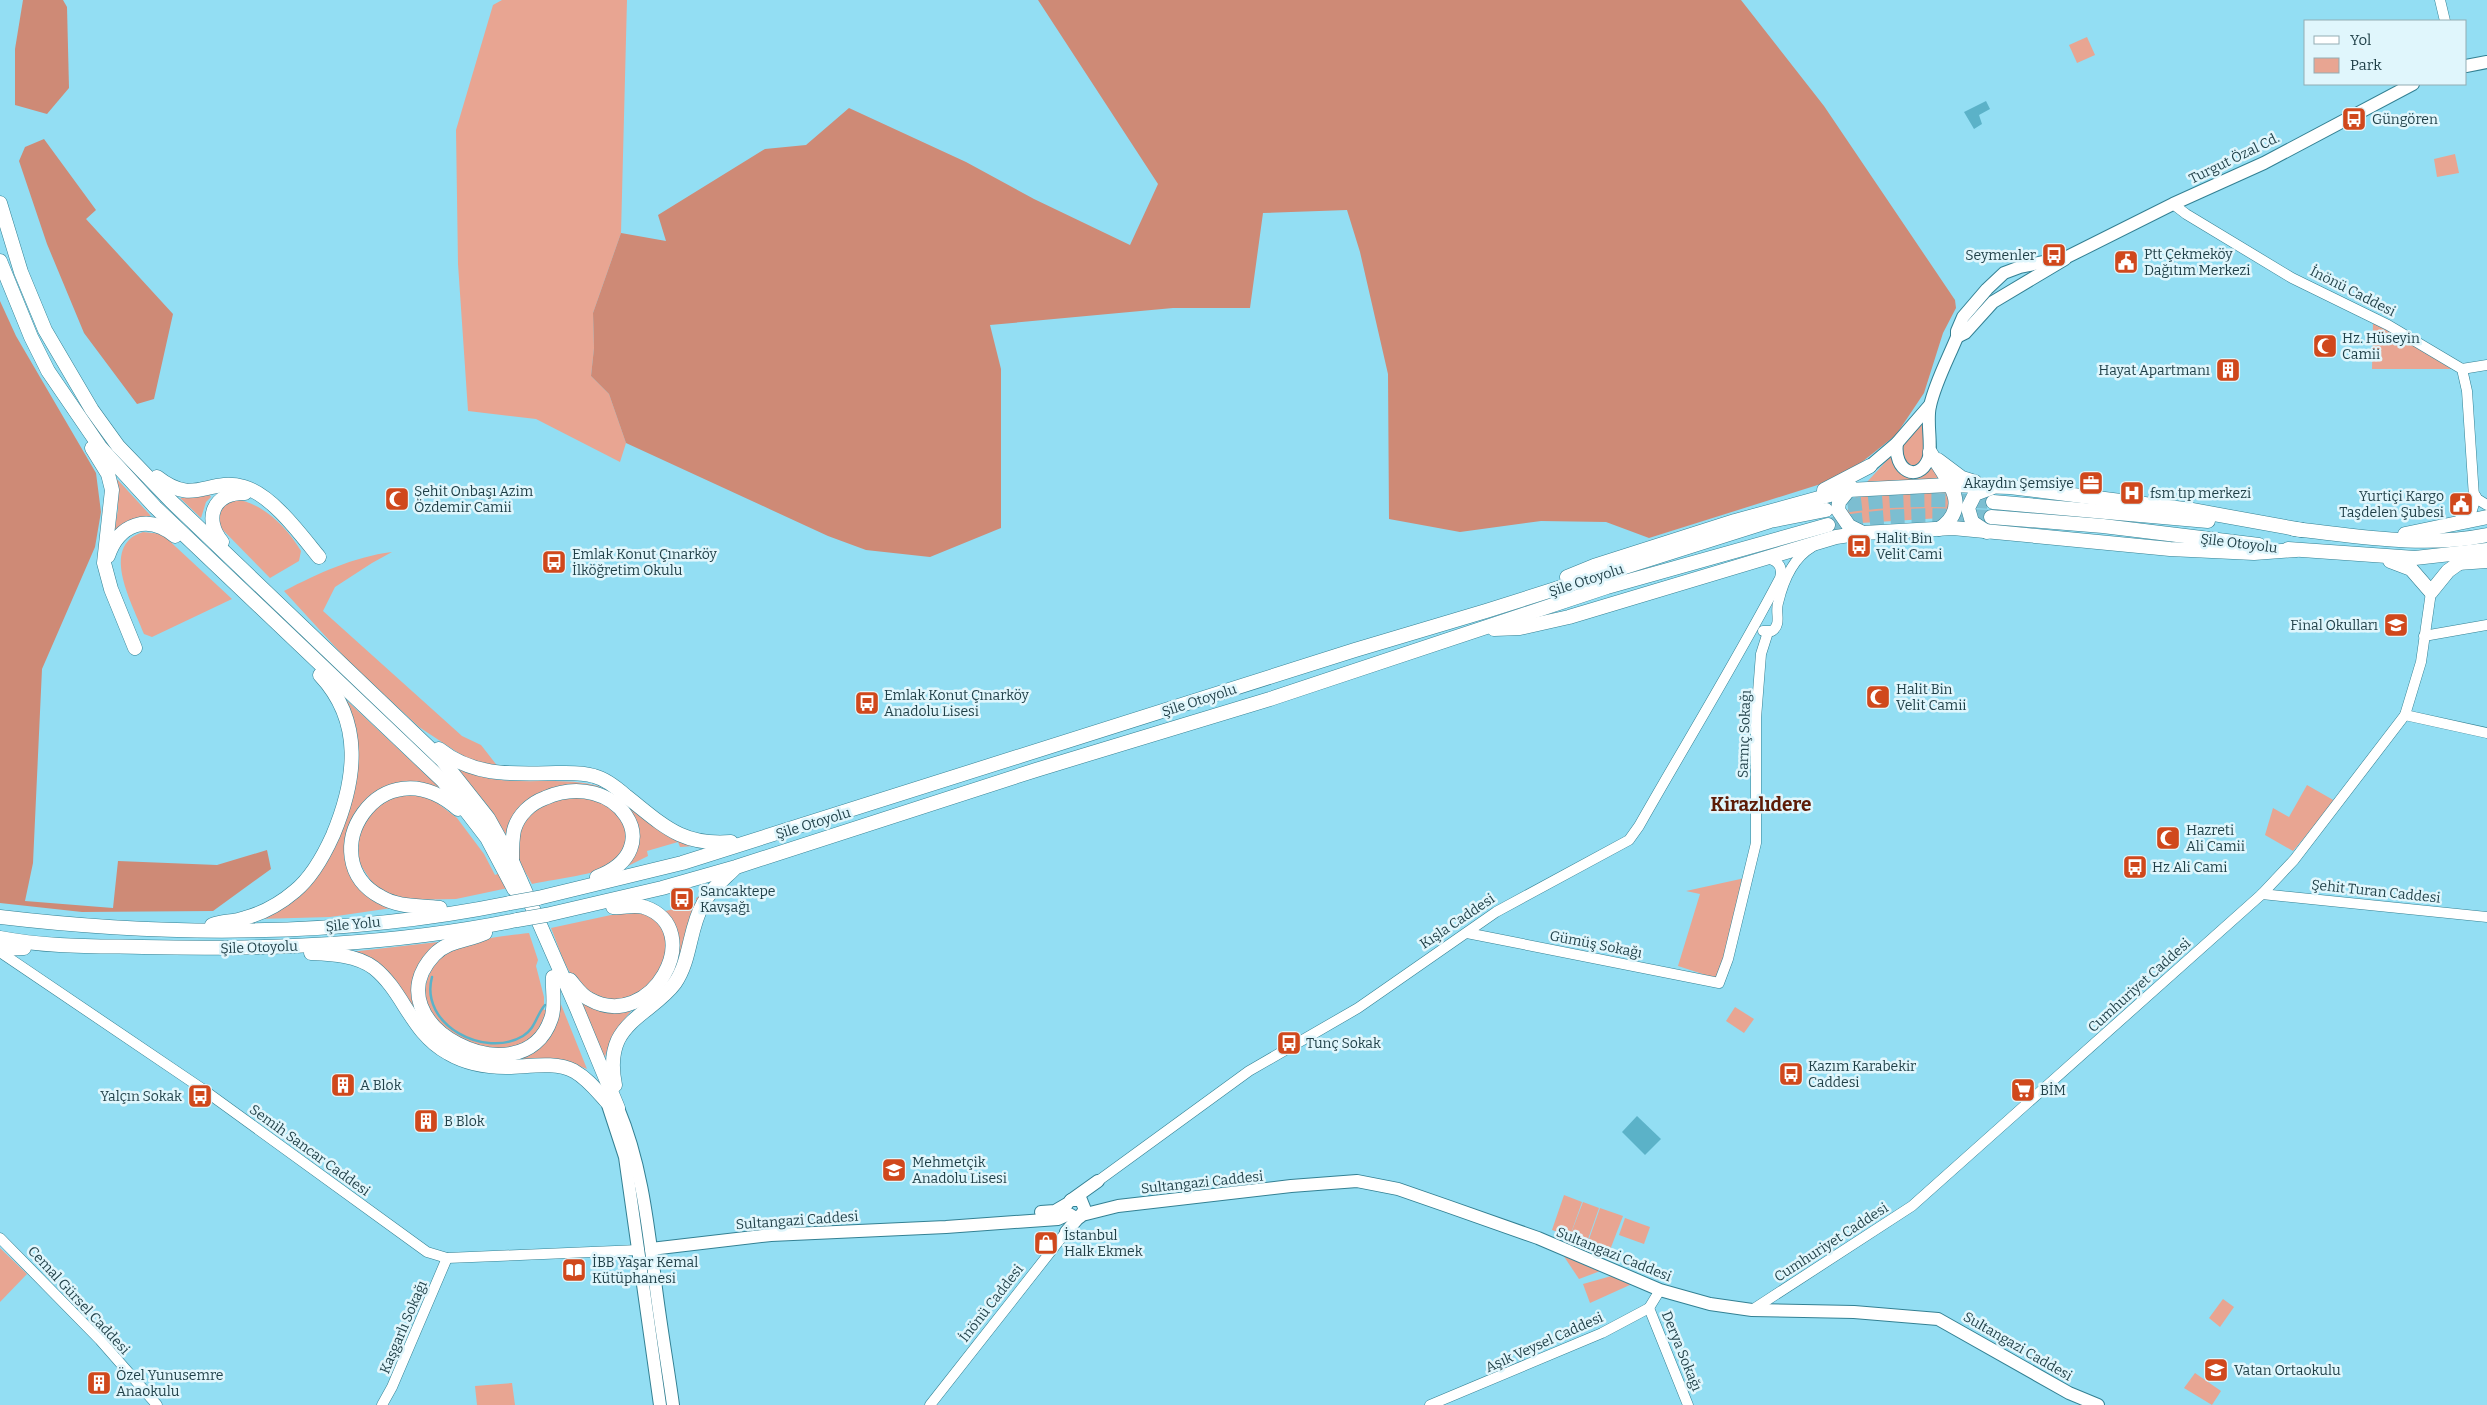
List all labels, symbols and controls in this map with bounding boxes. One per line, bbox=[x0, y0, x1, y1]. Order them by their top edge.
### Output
legend bbox=[2304, 20, 2467, 85]
text: Yol bbox=[2350, 31, 2371, 49]
text: Park bbox=[2350, 56, 2382, 74]
bus stop icon: Güngören bbox=[2341, 106, 2367, 132]
place label: Güngören bbox=[2372, 111, 2438, 128]
street label: Turgut Özal Cd. bbox=[2186, 129, 2282, 188]
bus stop icon: Seymenler bbox=[2041, 242, 2067, 268]
place label: Ptt Çekmeköy Dağıtım Merkezi bbox=[2144, 246, 2250, 279]
place label: Seymenler bbox=[1965, 247, 2036, 264]
public building icon: Ptt Çekmeköy Dağıtım Merkezi bbox=[2113, 249, 2139, 275]
street label: İnönü Caddesi bbox=[2307, 263, 2398, 320]
place label: Hz. Hüseyin Camii bbox=[2342, 330, 2420, 363]
mosque icon: Hz. Hüseyin Camii bbox=[2312, 333, 2338, 359]
building icon: Hayat Apartmanı bbox=[2215, 357, 2241, 383]
place label: Hayat Apartmanı bbox=[2098, 362, 2210, 379]
office icon: Akaydın Şemsiye bbox=[2078, 470, 2104, 496]
place label: Akaydın Şemsiye bbox=[1964, 475, 2074, 492]
hospital icon: fsm tıp merkezi bbox=[2119, 480, 2145, 506]
place label: Şehit Onbaşı Azim Özdemir Camii bbox=[414, 483, 534, 516]
place label: fsm tıp merkezi bbox=[2150, 485, 2251, 502]
mosque icon: Şehit Onbaşı Azim Özdemir Camii bbox=[384, 486, 410, 512]
place label: Yurtiçi Kargo Taşdelen Şubesi bbox=[2339, 488, 2444, 521]
public building icon: Yurtiçi Kargo Taşdelen Şubesi bbox=[2448, 491, 2474, 517]
place label: Halit Bin Velit Cami bbox=[1876, 530, 1942, 563]
street label: Şile Otoyolu bbox=[2199, 530, 2279, 557]
bus stop icon: Halit Bin Velit Cami bbox=[1846, 533, 1872, 559]
place label: Emlak Konut Çınarköy İlköğretim Okulu bbox=[572, 546, 717, 579]
bus stop icon: Emlak Konut Çınarköy İlköğretim Okulu bbox=[541, 549, 567, 575]
street label: Şile Otoyolu bbox=[1547, 560, 1626, 601]
school or university icon: Final Okulları bbox=[2383, 612, 2409, 638]
place label: Final Okulları bbox=[2290, 617, 2378, 634]
street label: Şile Otoyolu bbox=[1160, 680, 1239, 721]
place label: Halit Bin Velit Camii bbox=[1896, 681, 1967, 714]
mosque icon: Halit Bin Velit Camii bbox=[1865, 684, 1891, 710]
place label: Emlak Konut Çınarköy Anadolu Lisesi bbox=[884, 687, 1029, 720]
bus stop icon: Emlak Konut Çınarköy Anadolu Lisesi bbox=[854, 690, 880, 716]
street label: Sarnıç Sokağı bbox=[1734, 690, 1755, 778]
district label: Kirazlıdere bbox=[1711, 793, 1811, 816]
street label: Şile Otoyolu bbox=[774, 804, 853, 843]
place label: Hazreti Ali Camii bbox=[2186, 822, 2245, 855]
mosque icon: Hazreti Ali Camii bbox=[2155, 825, 2181, 851]
bus stop icon: Hz Ali Cami bbox=[2122, 854, 2148, 880]
place label: Hz Ali Cami bbox=[2152, 859, 2227, 876]
street label: Şehit Turan Caddesi bbox=[2311, 876, 2441, 907]
place label: Sancaktepe Kavşağı bbox=[700, 883, 775, 916]
bus stop icon: Sancaktepe Kavşağı bbox=[669, 886, 695, 912]
street label: Kışla Caddesi bbox=[1417, 890, 1498, 953]
street label: Şile Yolu bbox=[325, 914, 382, 935]
street label: Gümüş Sokağı bbox=[1548, 927, 1644, 962]
street label: Cumhuriyet Caddesi bbox=[2085, 935, 2194, 1036]
street label: Şile Otoyolu bbox=[220, 938, 298, 957]
bus stop icon: Tunç Sokak bbox=[1276, 1030, 1302, 1056]
place label: Tunç Sokak bbox=[1306, 1035, 1381, 1052]
place label: Kazım Karabekir Caddesi bbox=[1808, 1058, 1916, 1091]
bus stop icon: Kazım Karabekir Caddesi bbox=[1778, 1061, 1804, 1087]
building icon: A Blok bbox=[330, 1072, 356, 1098]
place label: A Blok bbox=[360, 1077, 402, 1094]
supermarket icon: BİM bbox=[2010, 1077, 2036, 1103]
place label: BİM bbox=[2040, 1082, 2066, 1099]
bus stop icon: Yalçın Sokak bbox=[187, 1083, 213, 1109]
place label: Yalçın Sokak bbox=[100, 1088, 182, 1105]
street label: Semih Sancar Caddesi bbox=[246, 1101, 373, 1200]
building icon: B Blok bbox=[413, 1108, 439, 1134]
place label: B Blok bbox=[444, 1113, 485, 1130]
place label: Mehmetçik Anadolu Lisesi bbox=[912, 1154, 1007, 1187]
school or university icon: Mehmetçik Anadolu Lisesi bbox=[881, 1157, 907, 1183]
street label: Sultangazi Caddesi bbox=[1140, 1168, 1264, 1197]
street label: Cumhuriyet Caddesi bbox=[1771, 1199, 1891, 1286]
street label: Sultangazi Caddesi bbox=[735, 1208, 859, 1233]
street label: Sultangazi Caddesi bbox=[1554, 1224, 1674, 1285]
place label: İstanbul Halk Ekmek bbox=[1064, 1227, 1143, 1260]
shop icon: İstanbul Halk Ekmek bbox=[1033, 1230, 1059, 1256]
street label: Cemal Gürsel Caddesi bbox=[24, 1243, 133, 1358]
place label: İBB Yaşar Kemal Kütüphanesi bbox=[592, 1254, 698, 1287]
library icon: İBB Yaşar Kemal Kütüphanesi bbox=[561, 1257, 587, 1283]
street label: İnönü Caddesi bbox=[956, 1261, 1027, 1345]
street label: Kaşgarlı Sokağı bbox=[376, 1278, 431, 1376]
street label: Sultangazi Caddesi bbox=[1960, 1308, 2075, 1385]
street label: Aşık Veysel Caddesi bbox=[1483, 1309, 1606, 1376]
street label: Derya Sokağı bbox=[1658, 1309, 1705, 1394]
school or university icon: Vatan Ortaokulu bbox=[2203, 1357, 2229, 1383]
place label: Vatan Ortaokulu bbox=[2234, 1362, 2341, 1379]
place label: Özel Yunusemre Anaokulu bbox=[116, 1367, 223, 1400]
building icon: Özel Yunusemre Anaokulu bbox=[86, 1370, 112, 1396]

